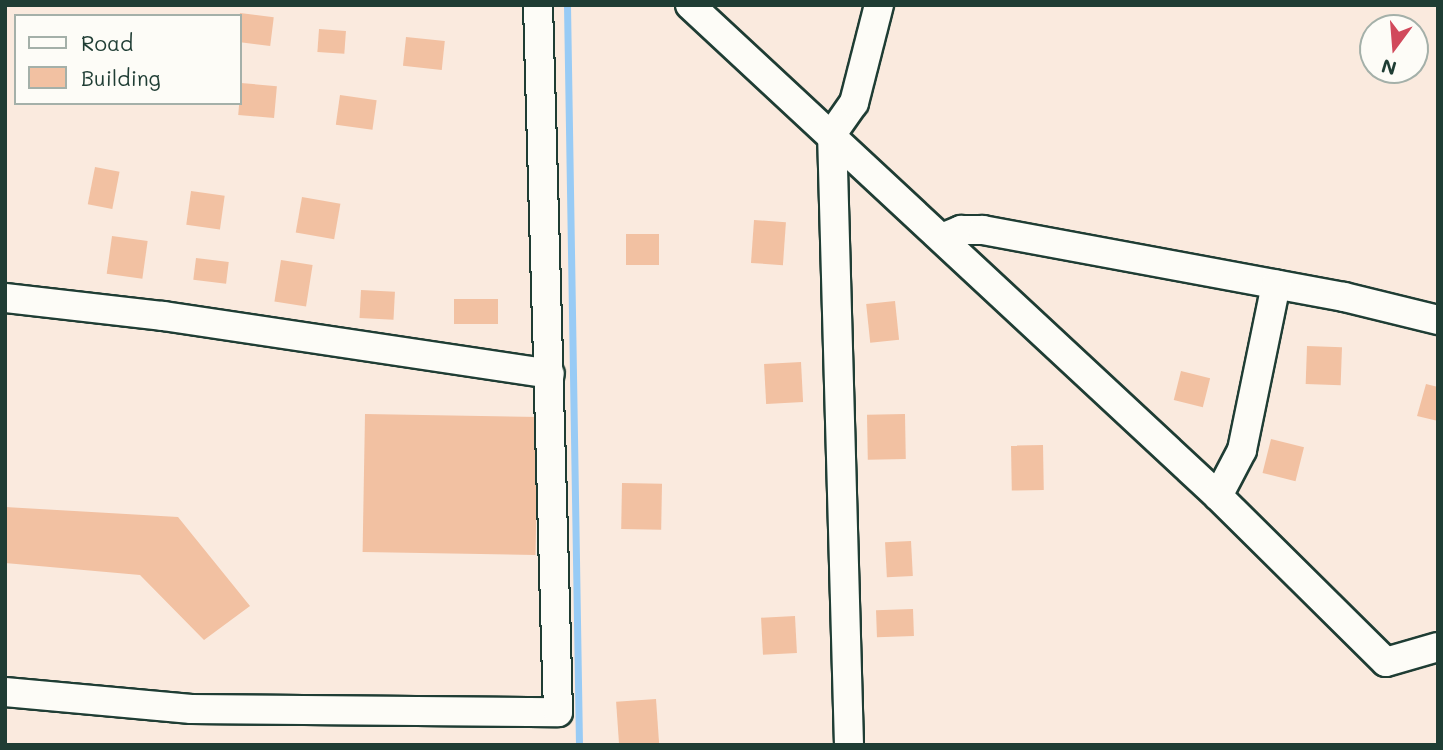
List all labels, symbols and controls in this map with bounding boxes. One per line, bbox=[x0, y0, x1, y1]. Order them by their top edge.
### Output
legend bbox=[14, 14, 242, 105]
north arrow bbox=[1359, 14, 1429, 84]
text: Road bbox=[81, 29, 133, 56]
text: N bbox=[1378, 54, 1399, 82]
text: Building bbox=[81, 64, 161, 91]

